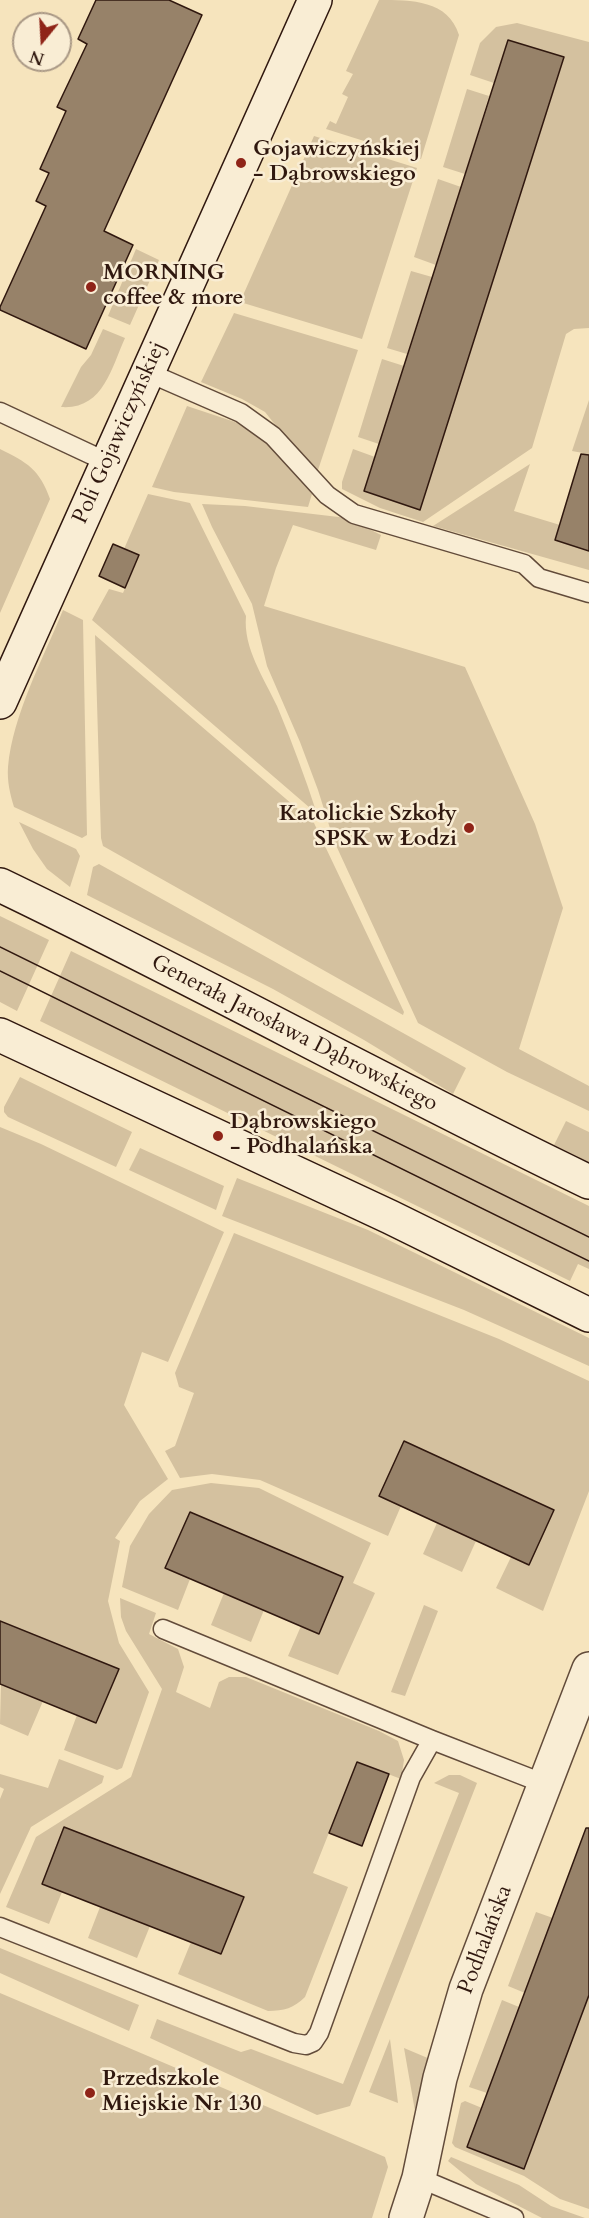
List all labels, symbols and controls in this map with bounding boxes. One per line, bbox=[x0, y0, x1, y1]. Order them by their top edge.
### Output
north arrow bbox=[12, 12, 72, 72]
text: N bbox=[27, 45, 47, 70]
place label: Gojawiczyńskiej - Dąbrowskiego bbox=[253, 137, 420, 188]
marker: Gojawiczyńskiej - Dąbrowskiego bbox=[234, 156, 248, 170]
place label: MORNING coffee & more bbox=[103, 261, 244, 312]
marker: MORNING coffee & more bbox=[84, 280, 98, 294]
street label: Poli Gojawiczyńskiej bbox=[68, 338, 172, 528]
place label: Katolickie Szkoły SPSK w Łodzi bbox=[279, 802, 457, 854]
marker: Katolickie Szkoły SPSK w Łodzi bbox=[462, 821, 476, 835]
street label: Generała Jarosława Dąbrowskiego bbox=[146, 950, 442, 1118]
place label: Dąbrowskiego - Podhalańska bbox=[230, 1110, 376, 1162]
marker: Dąbrowskiego - Podhalańska bbox=[211, 1129, 225, 1143]
street label: Podhalańska bbox=[453, 1882, 519, 1998]
place label: Przedszkole Miejskie Nr 130 bbox=[102, 2067, 262, 2118]
marker: Przedszkole Miejskie Nr 130 bbox=[83, 2086, 97, 2100]

